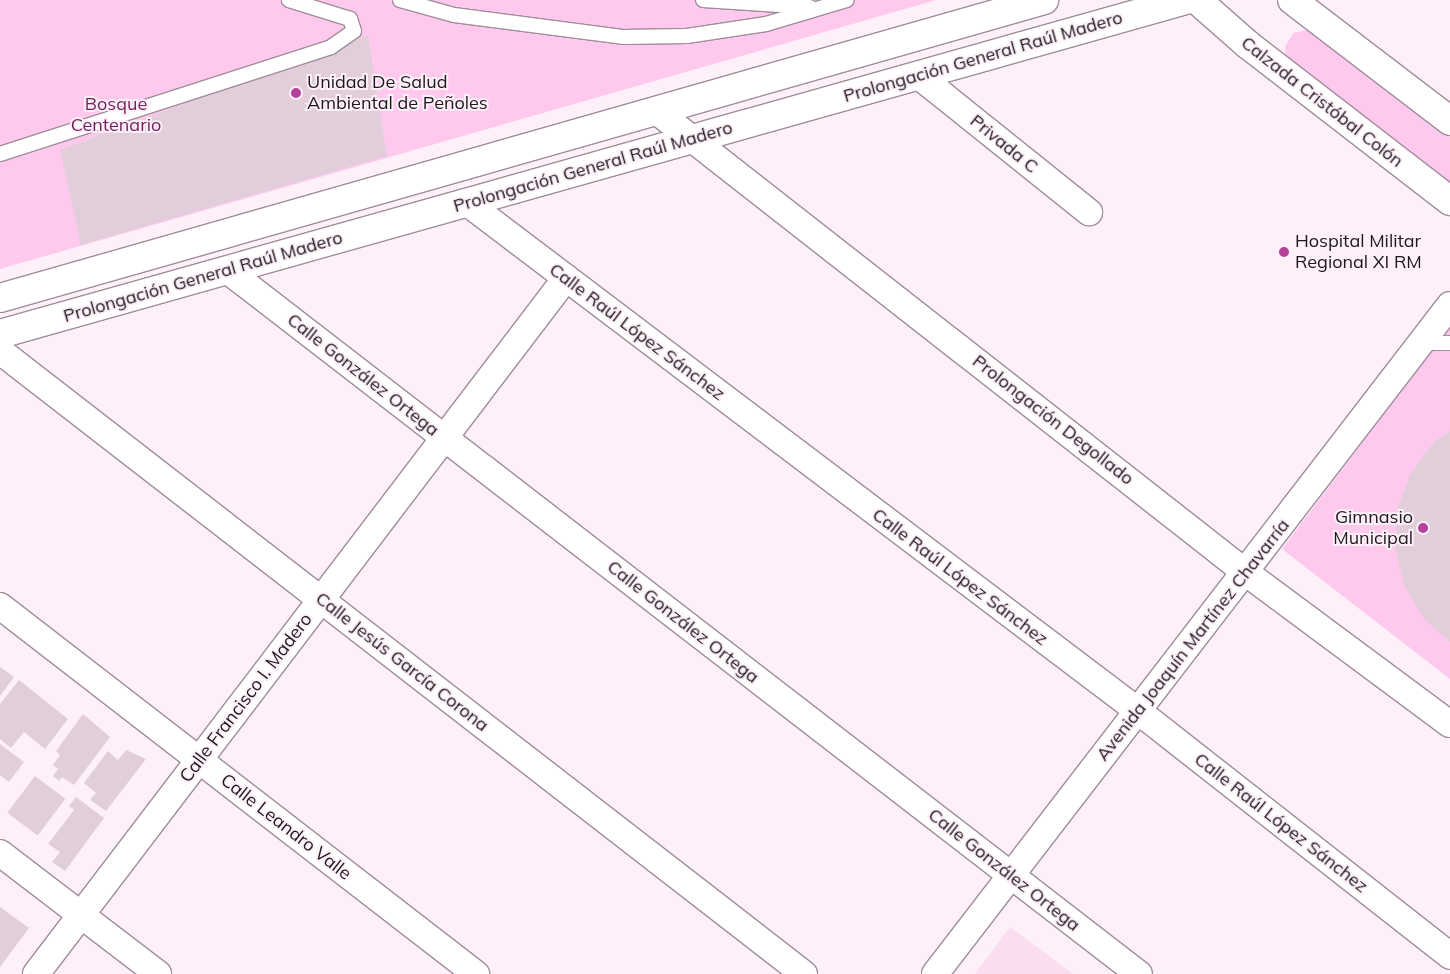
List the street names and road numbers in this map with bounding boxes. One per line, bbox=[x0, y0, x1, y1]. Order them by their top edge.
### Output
street label: Prolongación General Raúl Madero bbox=[841, 7, 1125, 107]
street label: Calzada Cristóbal Colón bbox=[1237, 32, 1407, 172]
street label: Privada C bbox=[966, 110, 1042, 178]
street label: Prolongación General Raúl Madero bbox=[451, 117, 735, 217]
street label: Prolongación General Raúl Madero bbox=[61, 227, 345, 327]
street label: Calle Raúl López Sánchez bbox=[545, 259, 729, 405]
street label: Calle González Ortega bbox=[283, 309, 443, 441]
street label: Prolongación Degollado bbox=[968, 350, 1138, 490]
street label: Calle Raúl López Sánchez bbox=[868, 504, 1052, 650]
street label: Avenida Joaquín Martínez Chavarría bbox=[1092, 515, 1294, 765]
street label: Calle González Ortega bbox=[603, 556, 763, 688]
street label: Calle Jesús García Corona bbox=[311, 588, 493, 736]
street label: Calle Francisco I. Madero bbox=[175, 609, 317, 787]
street label: Calle Raúl López Sánchez bbox=[1190, 749, 1372, 897]
street label: Calle Leandro Valle bbox=[216, 769, 356, 885]
street label: Calle González Ortega bbox=[924, 804, 1084, 936]

